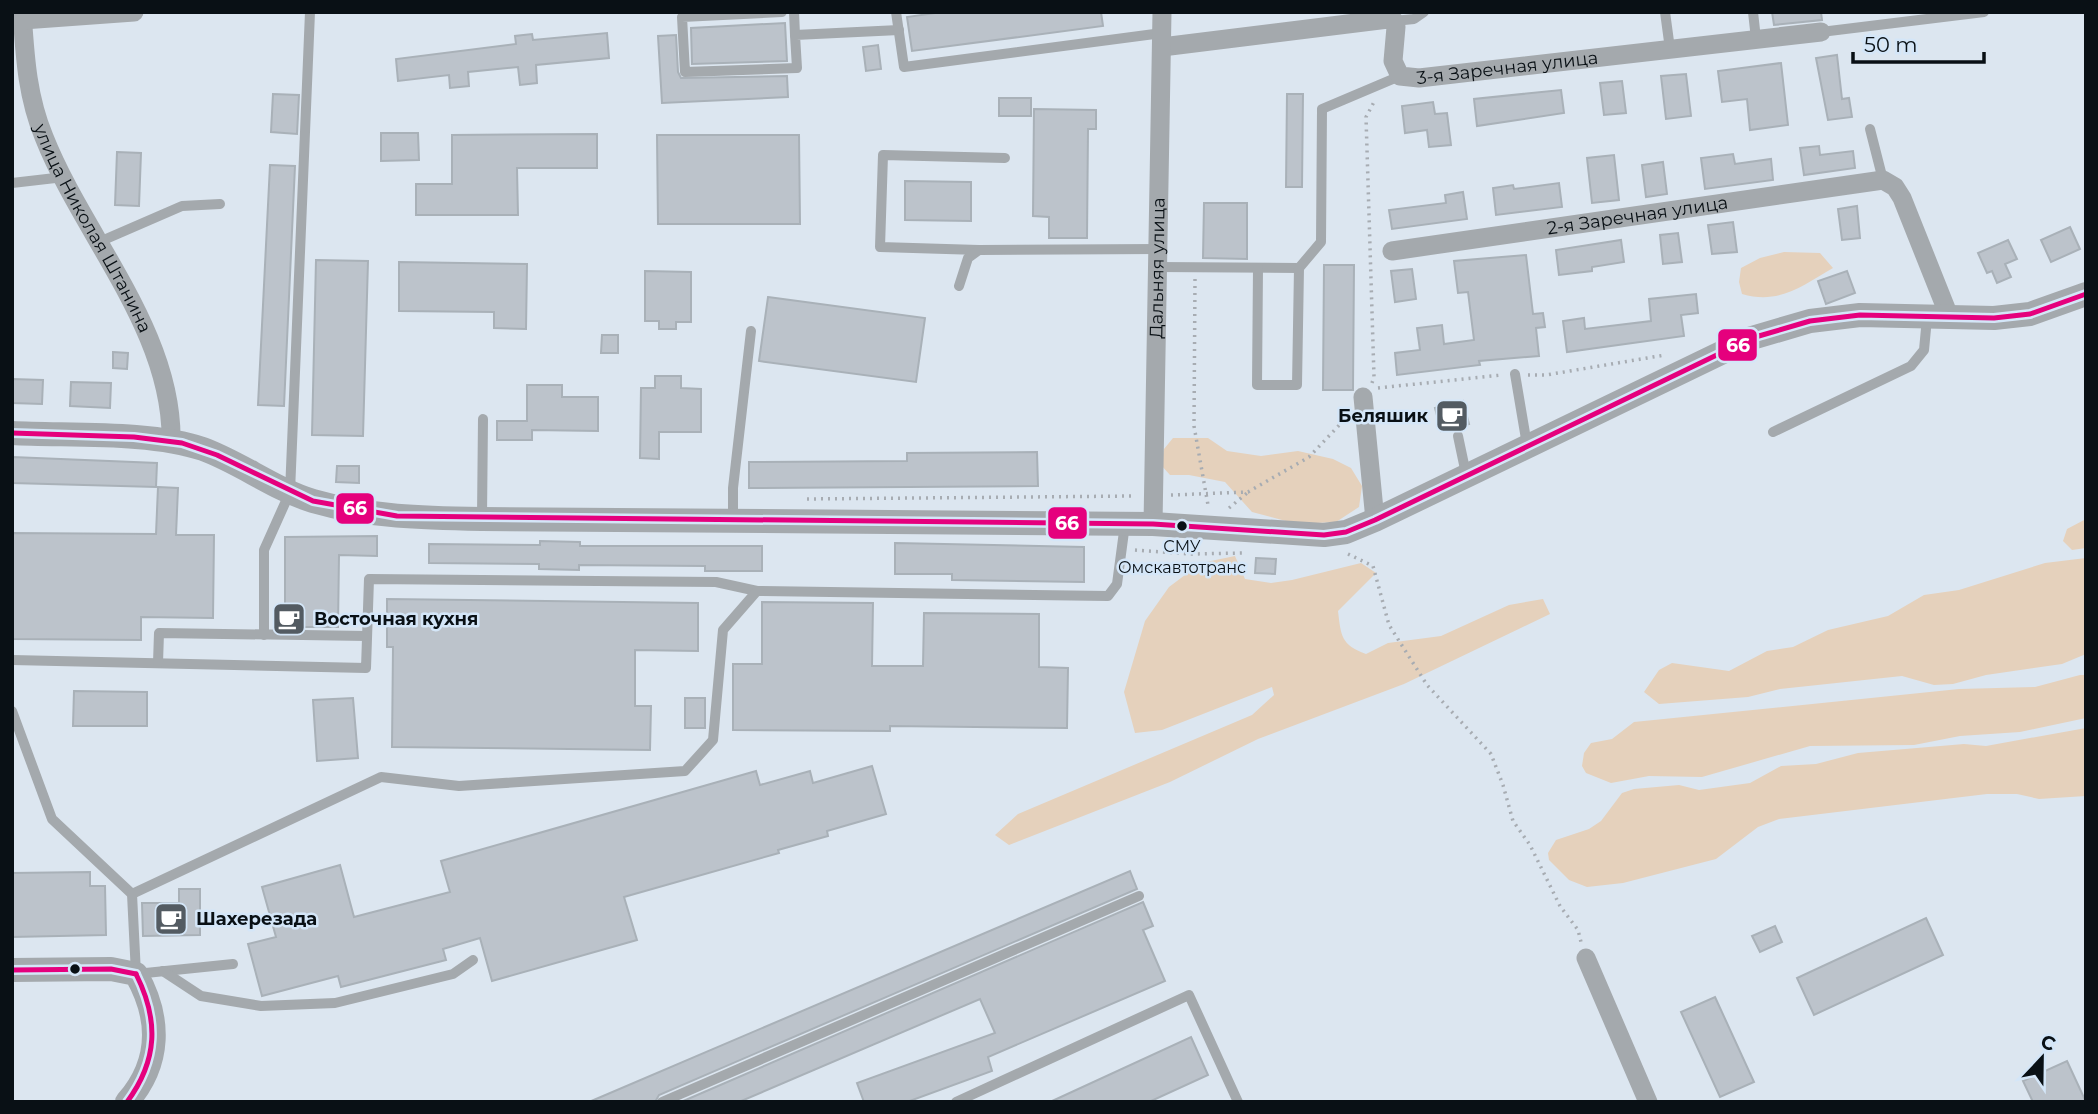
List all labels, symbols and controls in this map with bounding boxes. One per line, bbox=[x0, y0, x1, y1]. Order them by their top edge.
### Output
scale bar bbox=[1853, 21, 1984, 65]
text: 50 m bbox=[1864, 32, 1918, 57]
street label: 3-я Заречная улица bbox=[1415, 47, 1599, 89]
street label: улица Николая Штанина bbox=[29, 120, 156, 336]
street label: 2-я Заречная улица bbox=[1545, 192, 1729, 239]
street label: Дальняя улица bbox=[1145, 197, 1170, 339]
line badge: 66 bbox=[1717, 328, 1758, 362]
text: 66 bbox=[1726, 334, 1750, 357]
cafe icon: Беляшик bbox=[1433, 397, 1471, 435]
place label: Беляшик bbox=[1338, 405, 1428, 427]
line badge: 66 bbox=[335, 492, 375, 525]
text: 66 bbox=[343, 497, 367, 520]
line badge: 66 bbox=[1047, 506, 1088, 540]
text: 66 bbox=[1055, 512, 1079, 535]
marker: СМУ Омскавтотранс bbox=[1175, 519, 1189, 533]
place label: СМУ Омскавтотранс bbox=[1118, 537, 1246, 577]
cafe icon: Восточная кухня bbox=[270, 600, 308, 638]
place label: Восточная кухня bbox=[314, 608, 478, 630]
cafe icon: Шахерезада bbox=[152, 900, 190, 938]
place label: Шахерезада bbox=[196, 908, 317, 930]
unlabelled marker bbox=[68, 962, 82, 976]
north arrow bbox=[2007, 1023, 2077, 1093]
text: С bbox=[2037, 1029, 2059, 1056]

